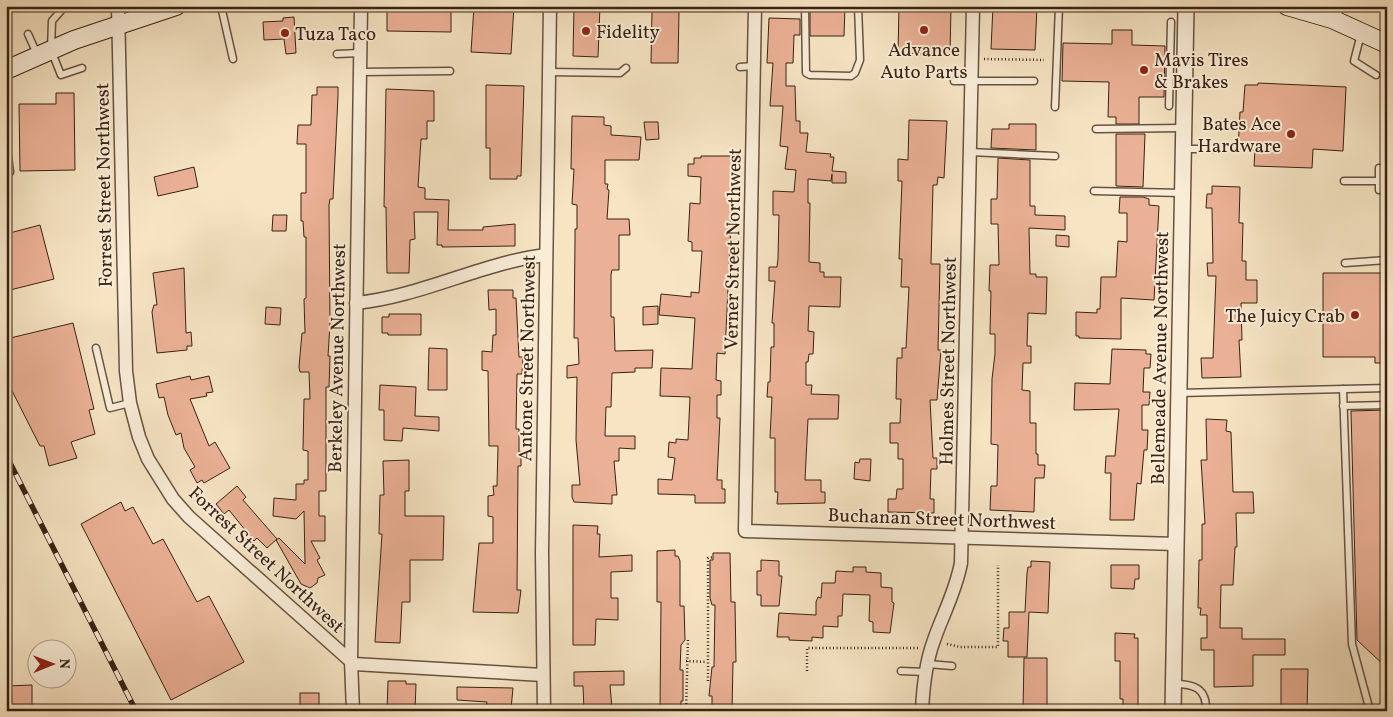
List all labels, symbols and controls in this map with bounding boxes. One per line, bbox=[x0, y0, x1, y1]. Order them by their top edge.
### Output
place label: Fidelity bbox=[596, 20, 660, 46]
place label: Tuza Taco bbox=[295, 22, 376, 48]
marker: Advance Auto Parts bbox=[918, 24, 930, 36]
marker: Fidelity bbox=[580, 25, 592, 37]
marker: Tuza Taco bbox=[279, 27, 291, 39]
place label: Advance Auto Parts bbox=[880, 38, 968, 86]
place label: Mavis Tires & Brakes bbox=[1154, 48, 1249, 96]
marker: Mavis Tires & Brakes bbox=[1138, 64, 1150, 76]
street label: Forrest Street Northwest bbox=[90, 82, 120, 288]
place label: Bates Ace Hardware bbox=[1197, 112, 1281, 160]
marker: Bates Ace Hardware bbox=[1285, 128, 1297, 140]
street label: Verner Street Northwest bbox=[719, 148, 749, 350]
street label: Bellemeade Avenue Northwest bbox=[1146, 231, 1176, 485]
street label: Berkeley Avenue Northwest bbox=[323, 243, 353, 473]
street label: Antone Street Northwest bbox=[513, 254, 543, 462]
street label: Holmes Street Northwest bbox=[934, 256, 964, 466]
place label: The Juicy Crab bbox=[1225, 304, 1345, 330]
marker: The Juicy Crab bbox=[1349, 309, 1361, 321]
street label: Forrest Street Northwest bbox=[182, 481, 350, 640]
street label: Buchanan Street Northwest bbox=[827, 503, 1057, 537]
north arrow bbox=[28, 640, 78, 690]
text: N bbox=[54, 659, 73, 669]

